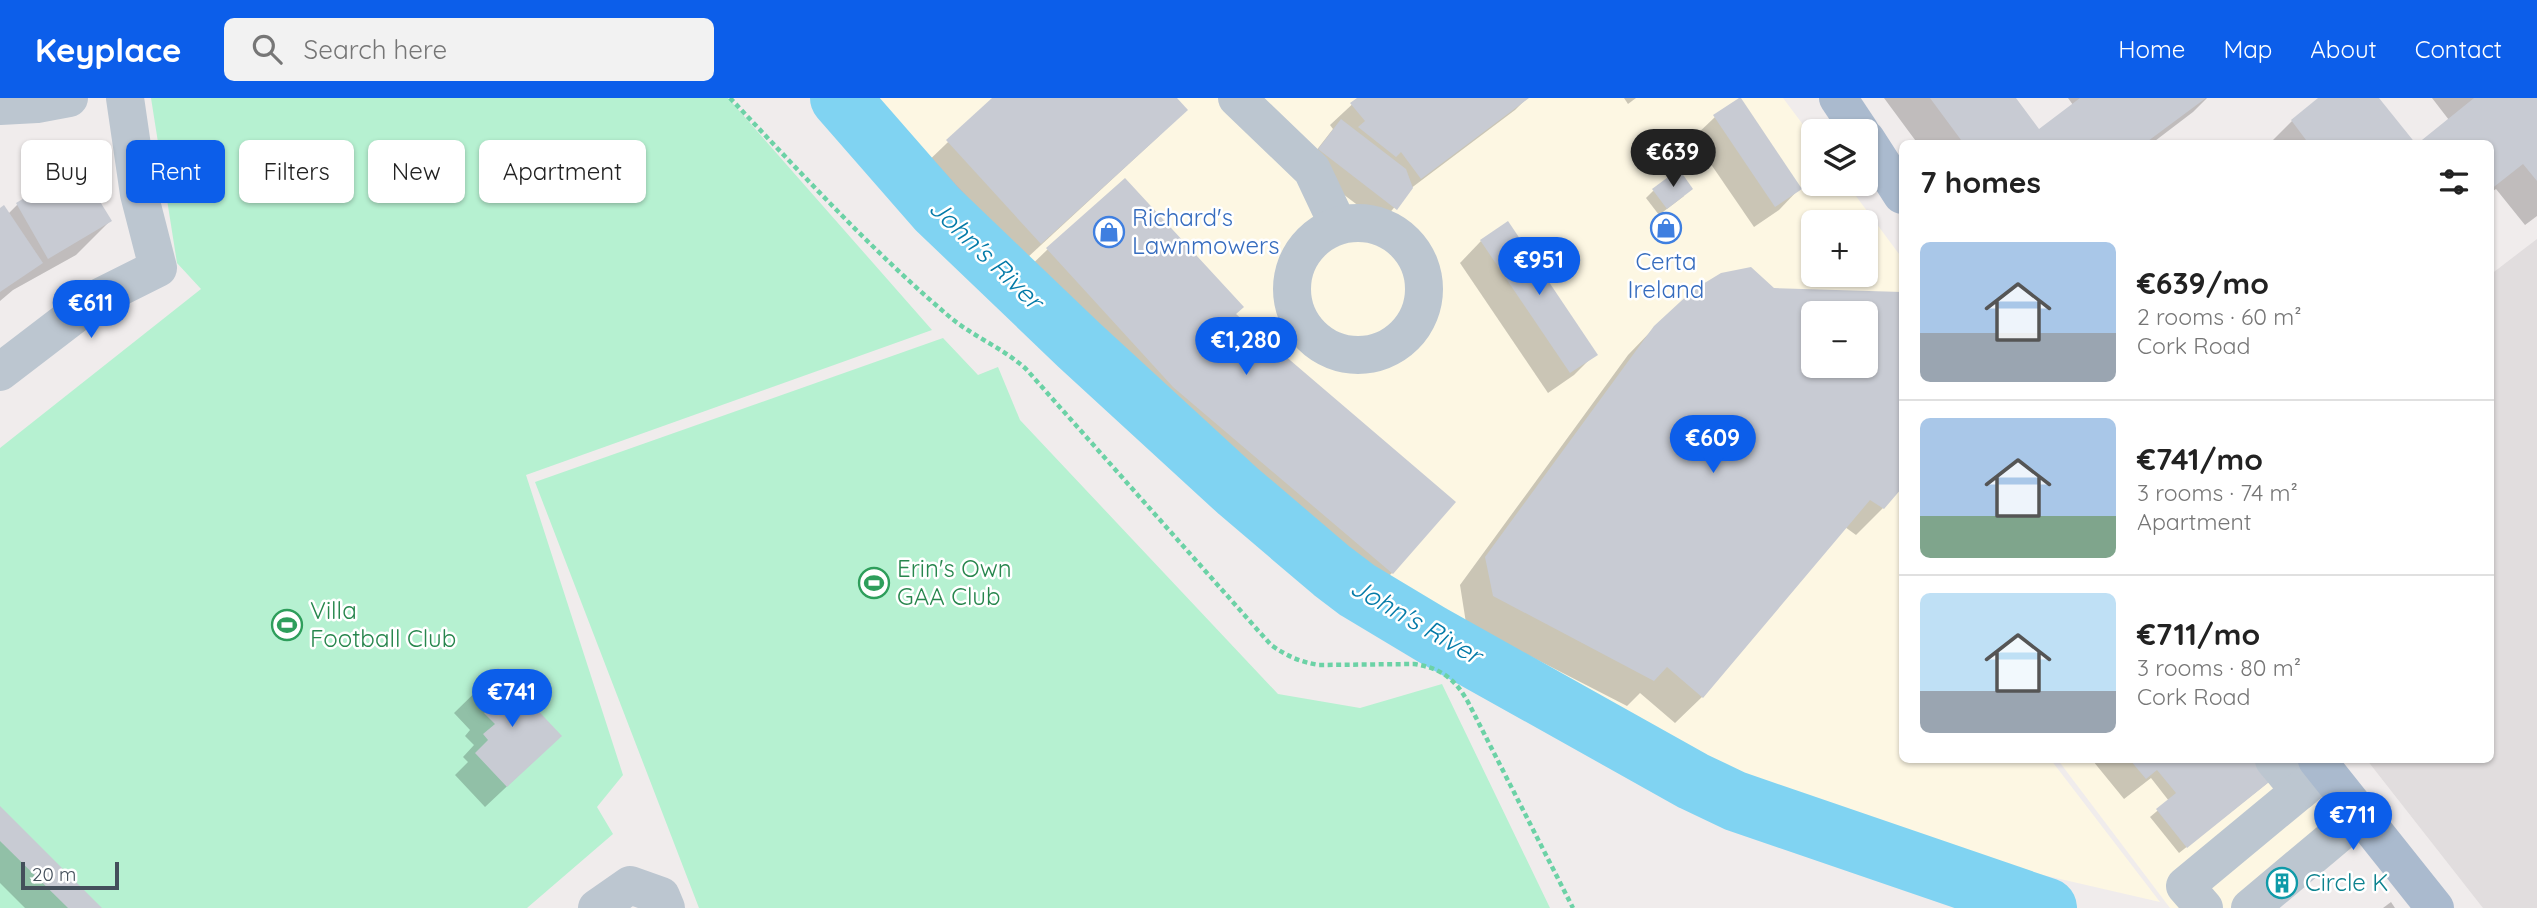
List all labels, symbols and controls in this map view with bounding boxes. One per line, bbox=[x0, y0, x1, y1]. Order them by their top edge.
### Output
search box bbox=[224, 18, 714, 81]
text: Keyplace bbox=[35, 29, 182, 70]
icon: search bbox=[248, 30, 286, 68]
text: Search here bbox=[304, 33, 447, 66]
text: Home bbox=[2118, 34, 2185, 64]
text: Map bbox=[2223, 34, 2272, 64]
text: About bbox=[2310, 34, 2377, 64]
text: Contact bbox=[2415, 34, 2502, 64]
map controls bbox=[1801, 119, 1878, 378]
button: layers bbox=[1801, 119, 1878, 196]
pin: €639 bbox=[1632, 130, 1714, 189]
text: €639 bbox=[1647, 137, 1699, 166]
chip: Buy bbox=[21, 140, 112, 203]
chip: Rent bbox=[126, 140, 225, 203]
chip: Filters bbox=[239, 140, 354, 203]
chip: New bbox=[368, 140, 465, 203]
chip: Apartment bbox=[479, 140, 646, 203]
text: 7 homes bbox=[1920, 163, 2041, 201]
icon: filters bbox=[2435, 163, 2473, 201]
water label: John's River bbox=[922, 191, 1052, 318]
place label: Richard's Lawnmowers bbox=[1132, 202, 1280, 260]
button: + bbox=[1801, 210, 1878, 287]
shop icon: Certa Ireland bbox=[1649, 211, 1683, 245]
shop icon: Richard's Lawnmowers bbox=[1092, 215, 1126, 249]
pin: €951 bbox=[1498, 238, 1580, 297]
text: €951 bbox=[1514, 245, 1564, 274]
place label: Certa Ireland bbox=[1628, 246, 1704, 304]
text: €639/mo bbox=[2137, 264, 2269, 302]
icon: home bbox=[1976, 270, 2060, 354]
pin: €611 bbox=[50, 280, 132, 340]
text: €611 bbox=[69, 288, 113, 317]
button: − bbox=[1801, 301, 1878, 378]
text: 2 rooms · 60 m² bbox=[2137, 302, 2302, 331]
pin: €1,280 bbox=[1189, 317, 1303, 377]
text: €1,280 bbox=[1211, 325, 1281, 354]
text: Cork Road bbox=[2137, 331, 2250, 360]
pin: €609 bbox=[1672, 416, 1754, 475]
text: €609 bbox=[1686, 423, 1740, 452]
text: €741/mo bbox=[2137, 440, 2263, 478]
icon: home bbox=[1976, 446, 2060, 530]
text: 3 rooms · 74 m² bbox=[2137, 478, 2298, 507]
text: Apartment bbox=[2137, 507, 2251, 536]
place label: Erin's Own GAA Club bbox=[897, 553, 1012, 611]
sports icon: Erin's Own GAA Club bbox=[857, 566, 891, 600]
water label: John's River bbox=[1345, 570, 1490, 673]
place label: Villa Football Club bbox=[310, 595, 456, 653]
sports icon: Villa Football Club bbox=[270, 608, 304, 642]
text: €711/mo bbox=[2137, 615, 2260, 653]
icon: home bbox=[1976, 621, 2060, 705]
text: 3 rooms · 80 m² bbox=[2137, 653, 2301, 682]
pin: €741 bbox=[471, 670, 553, 729]
text: €741 bbox=[488, 677, 536, 706]
text: Cork Road bbox=[2137, 682, 2250, 711]
pin: €711 bbox=[2312, 792, 2394, 852]
text: €711 bbox=[2330, 800, 2376, 829]
scale bar bbox=[21, 859, 119, 891]
text: 20 m bbox=[32, 862, 76, 886]
building icon: Circle K bbox=[2265, 866, 2299, 900]
place label: Circle K bbox=[2305, 867, 2389, 897]

